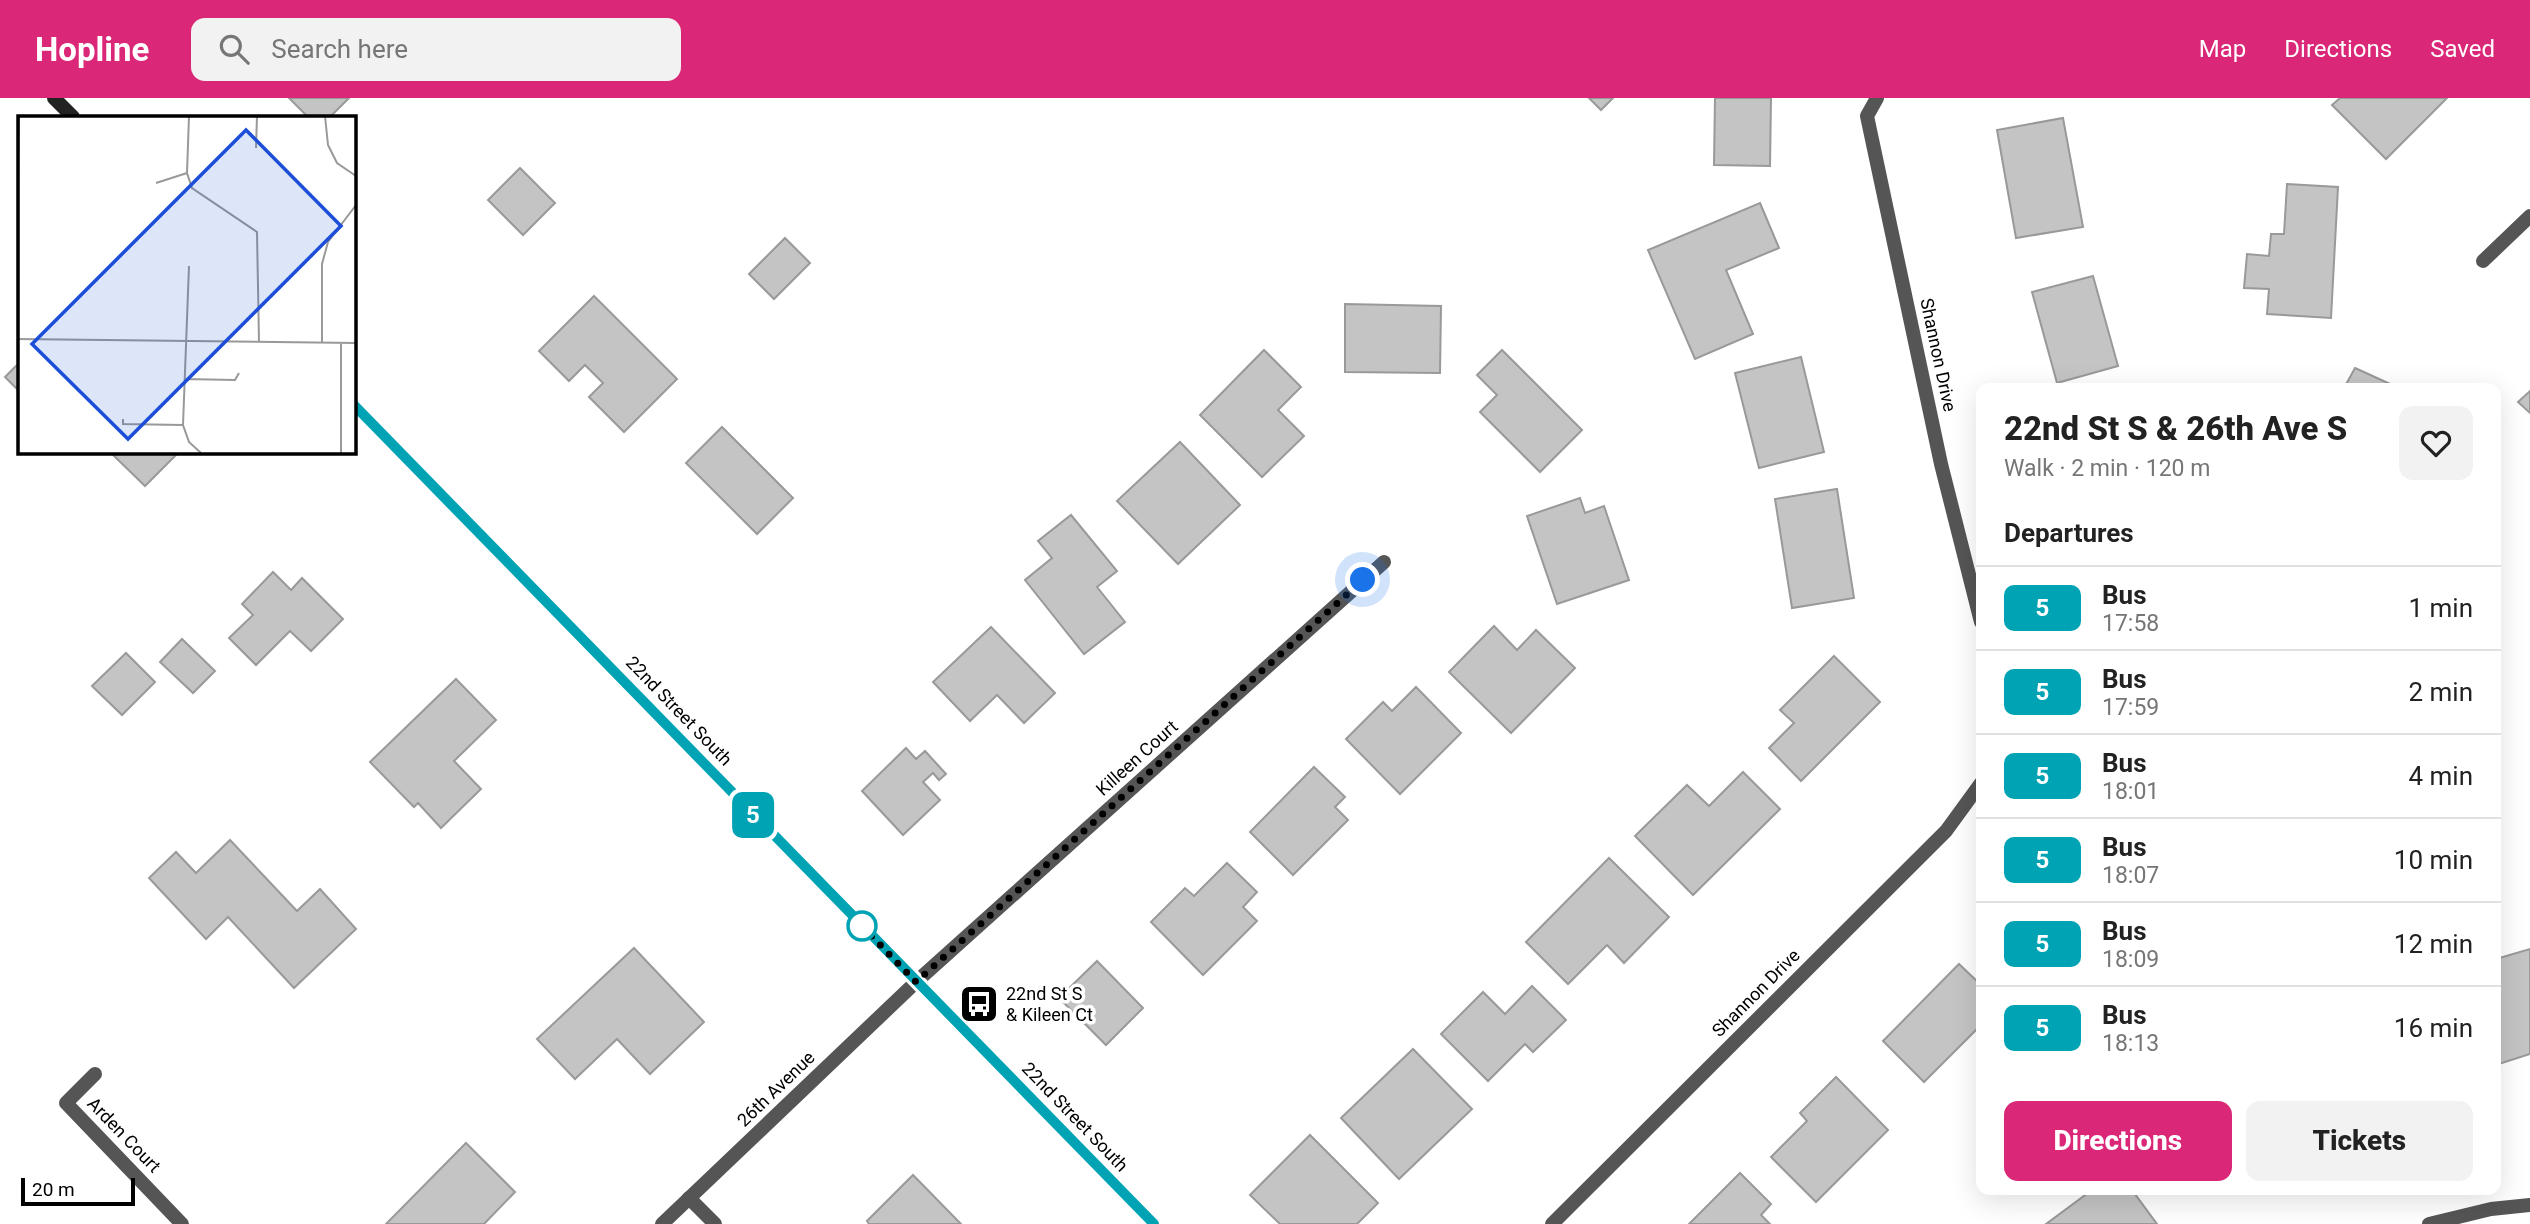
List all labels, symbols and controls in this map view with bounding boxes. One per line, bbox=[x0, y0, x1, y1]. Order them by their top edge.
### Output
search box bbox=[191, 18, 681, 81]
text: Hopline bbox=[35, 30, 149, 69]
icon: search bbox=[215, 30, 253, 68]
text: Search here bbox=[271, 34, 408, 64]
text: Map bbox=[2199, 35, 2246, 63]
text: Directions bbox=[2284, 35, 2392, 63]
text: Saved bbox=[2430, 35, 2495, 63]
inset map bbox=[18, 116, 355, 453]
street label: Shannon Drive bbox=[1916, 296, 1961, 414]
button: heart bbox=[2399, 406, 2473, 480]
text: 22nd St S & 26th Ave S bbox=[2004, 409, 2347, 448]
text: Walk · 2 min · 120 m bbox=[2004, 455, 2210, 482]
text: Departures bbox=[2004, 518, 2134, 548]
your location bbox=[1345, 562, 1380, 597]
text: Bus bbox=[2102, 580, 2147, 610]
text: 1 min bbox=[2408, 593, 2473, 623]
text: 5 bbox=[2036, 594, 2049, 622]
text: 17:58 bbox=[2102, 610, 2159, 637]
street label: 22nd Street South bbox=[622, 652, 737, 770]
text: Bus bbox=[2102, 664, 2147, 694]
text: 2 min bbox=[2408, 677, 2473, 707]
text: 5 bbox=[2036, 678, 2049, 706]
text: 17:59 bbox=[2102, 694, 2159, 721]
street label: Killeen Court bbox=[1092, 716, 1182, 800]
text: Bus bbox=[2102, 748, 2147, 778]
text: 4 min bbox=[2408, 761, 2473, 791]
text: 5 bbox=[2036, 762, 2049, 790]
text: 18:01 bbox=[2102, 778, 2159, 805]
line badge: 5 bbox=[730, 792, 776, 838]
text: 5 bbox=[746, 801, 760, 829]
text: Bus bbox=[2102, 832, 2147, 862]
text: 10 min bbox=[2394, 845, 2473, 875]
text: 5 bbox=[2036, 846, 2049, 874]
text: 18:07 bbox=[2102, 862, 2159, 889]
unlabelled marker bbox=[847, 911, 877, 941]
text: Bus bbox=[2102, 916, 2147, 946]
text: 12 min bbox=[2394, 929, 2473, 959]
text: 5 bbox=[2036, 930, 2049, 958]
street label: Shannon Drive bbox=[1707, 944, 1804, 1041]
text: 18:09 bbox=[2102, 946, 2159, 973]
bus stop icon: 22nd St S & Kileen Ct bbox=[958, 983, 1000, 1025]
place label: 22nd St S & Kileen Ct bbox=[1006, 983, 1093, 1025]
text: Bus bbox=[2102, 1000, 2147, 1030]
text: 16 min bbox=[2394, 1013, 2473, 1043]
text: 5 bbox=[2036, 1014, 2049, 1042]
text: 18:13 bbox=[2102, 1030, 2159, 1057]
street label: 26th Avenue bbox=[733, 1047, 819, 1131]
street label: 22nd Street South bbox=[1018, 1058, 1133, 1176]
street label: Arden Court bbox=[83, 1093, 165, 1177]
button: Directions bbox=[2004, 1101, 2232, 1181]
button: Tickets bbox=[2246, 1101, 2473, 1181]
scale bar bbox=[21, 1175, 135, 1207]
text: 20 m bbox=[32, 1178, 75, 1201]

